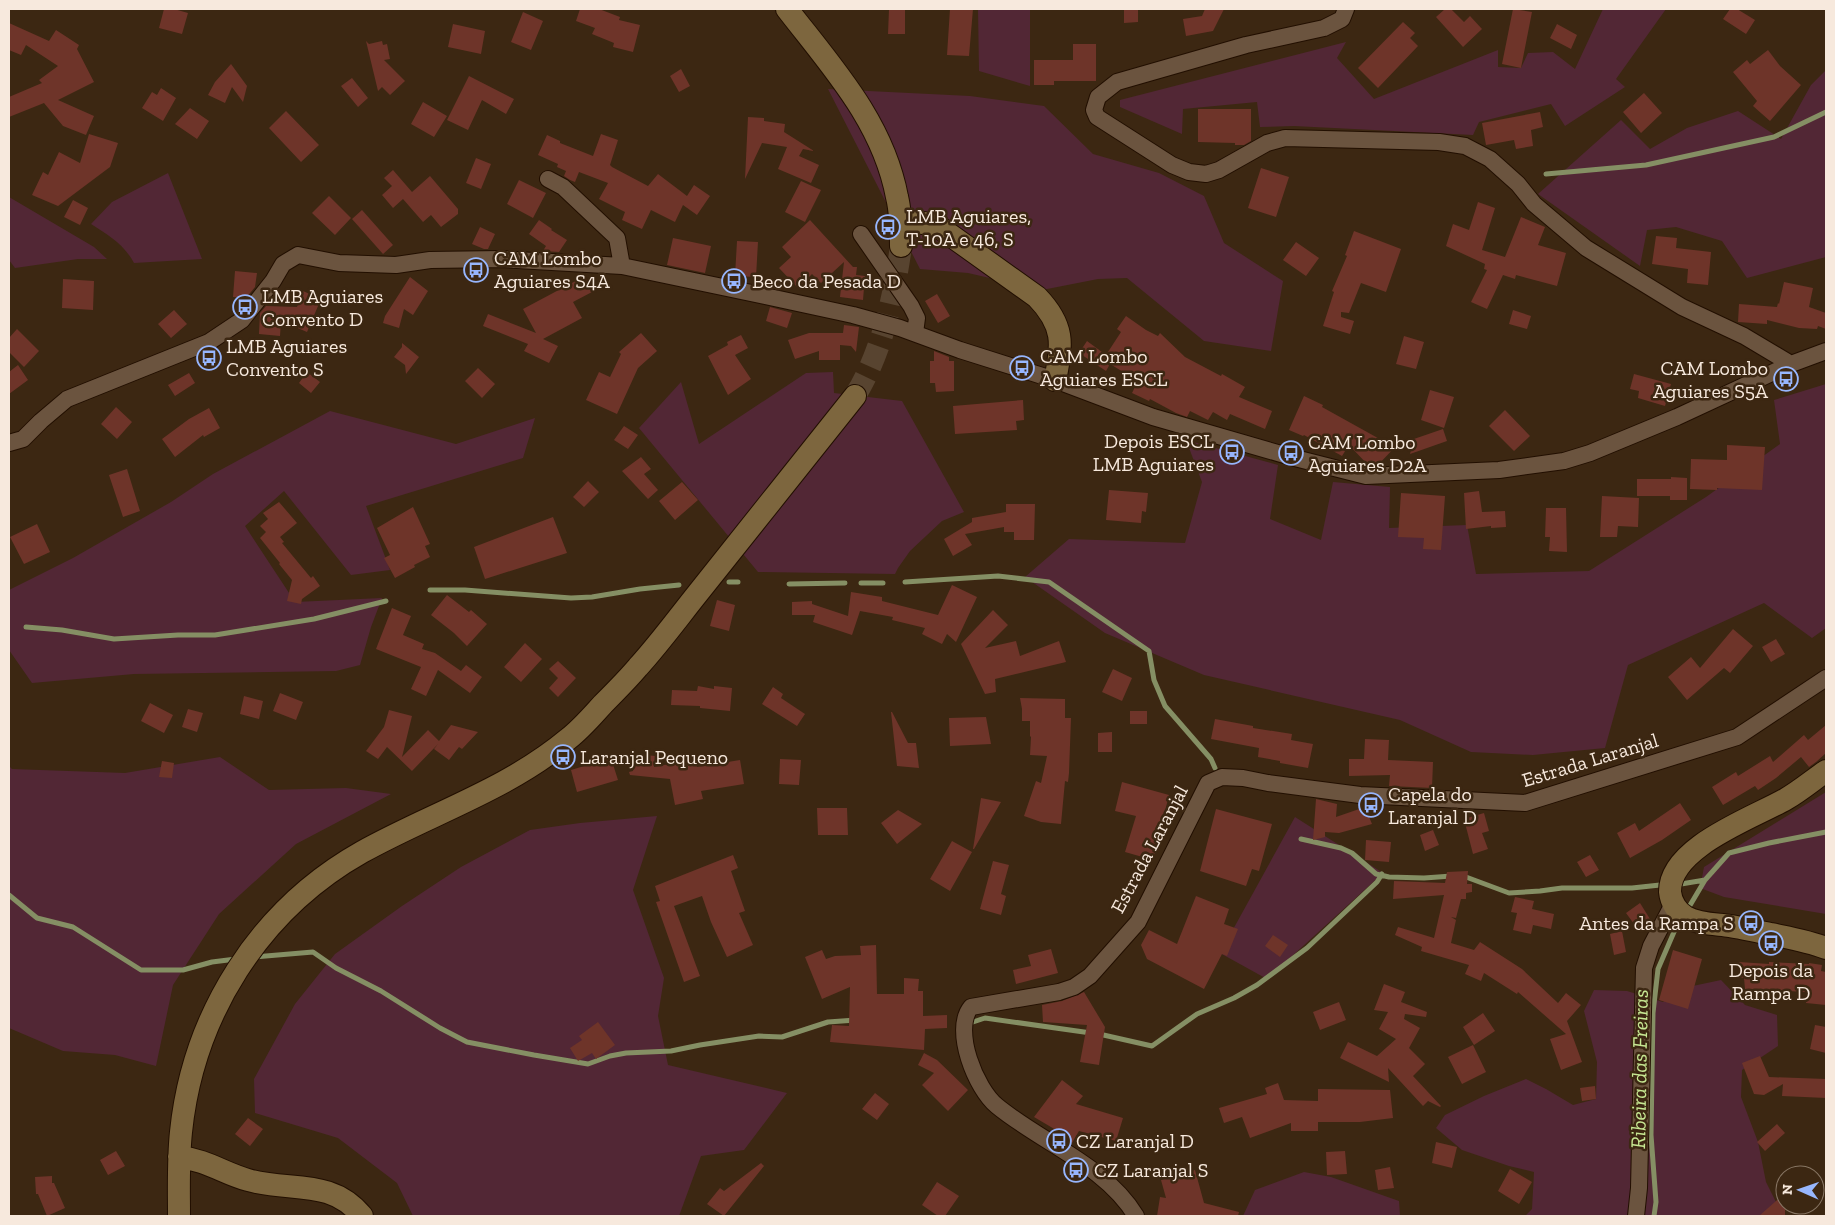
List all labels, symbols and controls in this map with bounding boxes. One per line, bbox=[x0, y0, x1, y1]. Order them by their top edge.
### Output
place label: LMB Aguiares, T-10A e 46, S bbox=[906, 204, 1031, 251]
bus stop icon: LMB Aguiares, T-10A e 46, S bbox=[875, 214, 901, 240]
place label: CAM Lombo Aguiares S4A bbox=[494, 246, 611, 293]
bus stop icon: CAM Lombo Aguiares S4A bbox=[463, 257, 489, 283]
bus stop icon: Beco da Pesada D bbox=[721, 268, 747, 294]
place label: Beco da Pesada D bbox=[752, 269, 901, 293]
place label: LMB Aguiares Convento D bbox=[262, 284, 383, 331]
bus stop icon: LMB Aguiares Convento D bbox=[232, 294, 258, 320]
place label: LMB Aguiares Convento S bbox=[226, 334, 347, 381]
place label: CAM Lombo Aguiares ESCL bbox=[1040, 344, 1168, 391]
bus stop icon: LMB Aguiares Convento S bbox=[196, 345, 222, 371]
bus stop icon: CAM Lombo Aguiares ESCL bbox=[1009, 355, 1035, 381]
place label: CAM Lombo Aguiares S5A bbox=[1653, 356, 1769, 403]
bus stop icon: CAM Lombo Aguiares S5A bbox=[1773, 366, 1799, 392]
place label: Depois ESCL LMB Aguiares bbox=[1093, 429, 1214, 476]
place label: CAM Lombo Aguiares D2A bbox=[1308, 430, 1428, 477]
bus stop icon: Depois ESCL LMB Aguiares bbox=[1219, 439, 1245, 465]
bus stop icon: CAM Lombo Aguiares D2A bbox=[1278, 440, 1304, 466]
street label: Estrada Laranjal bbox=[1519, 728, 1661, 792]
bus stop icon: Laranjal Pequeno bbox=[550, 744, 576, 770]
place label: Laranjal Pequeno bbox=[580, 745, 728, 769]
street label: Estrada Laranjal bbox=[1105, 781, 1193, 917]
place label: Capela do Laranjal D bbox=[1388, 782, 1477, 829]
bus stop icon: Capela do Laranjal D bbox=[1358, 792, 1384, 818]
bus stop icon: Antes da Rampa S bbox=[1738, 910, 1764, 936]
place label: Antes da Rampa S bbox=[1579, 911, 1734, 935]
bus stop icon: Depois da Rampa D bbox=[1758, 930, 1784, 956]
place label: Depois da Rampa D bbox=[1729, 958, 1813, 1005]
water label: Ribeira das Freiras bbox=[1625, 989, 1653, 1149]
bus stop icon: CZ Laranjal D bbox=[1046, 1128, 1072, 1154]
place label: CZ Laranjal D bbox=[1076, 1129, 1194, 1153]
bus stop icon: CZ Laranjal S bbox=[1063, 1157, 1089, 1183]
place label: CZ Laranjal S bbox=[1094, 1158, 1208, 1182]
north arrow bbox=[1775, 1165, 1825, 1215]
text: N bbox=[1779, 1184, 1796, 1195]

